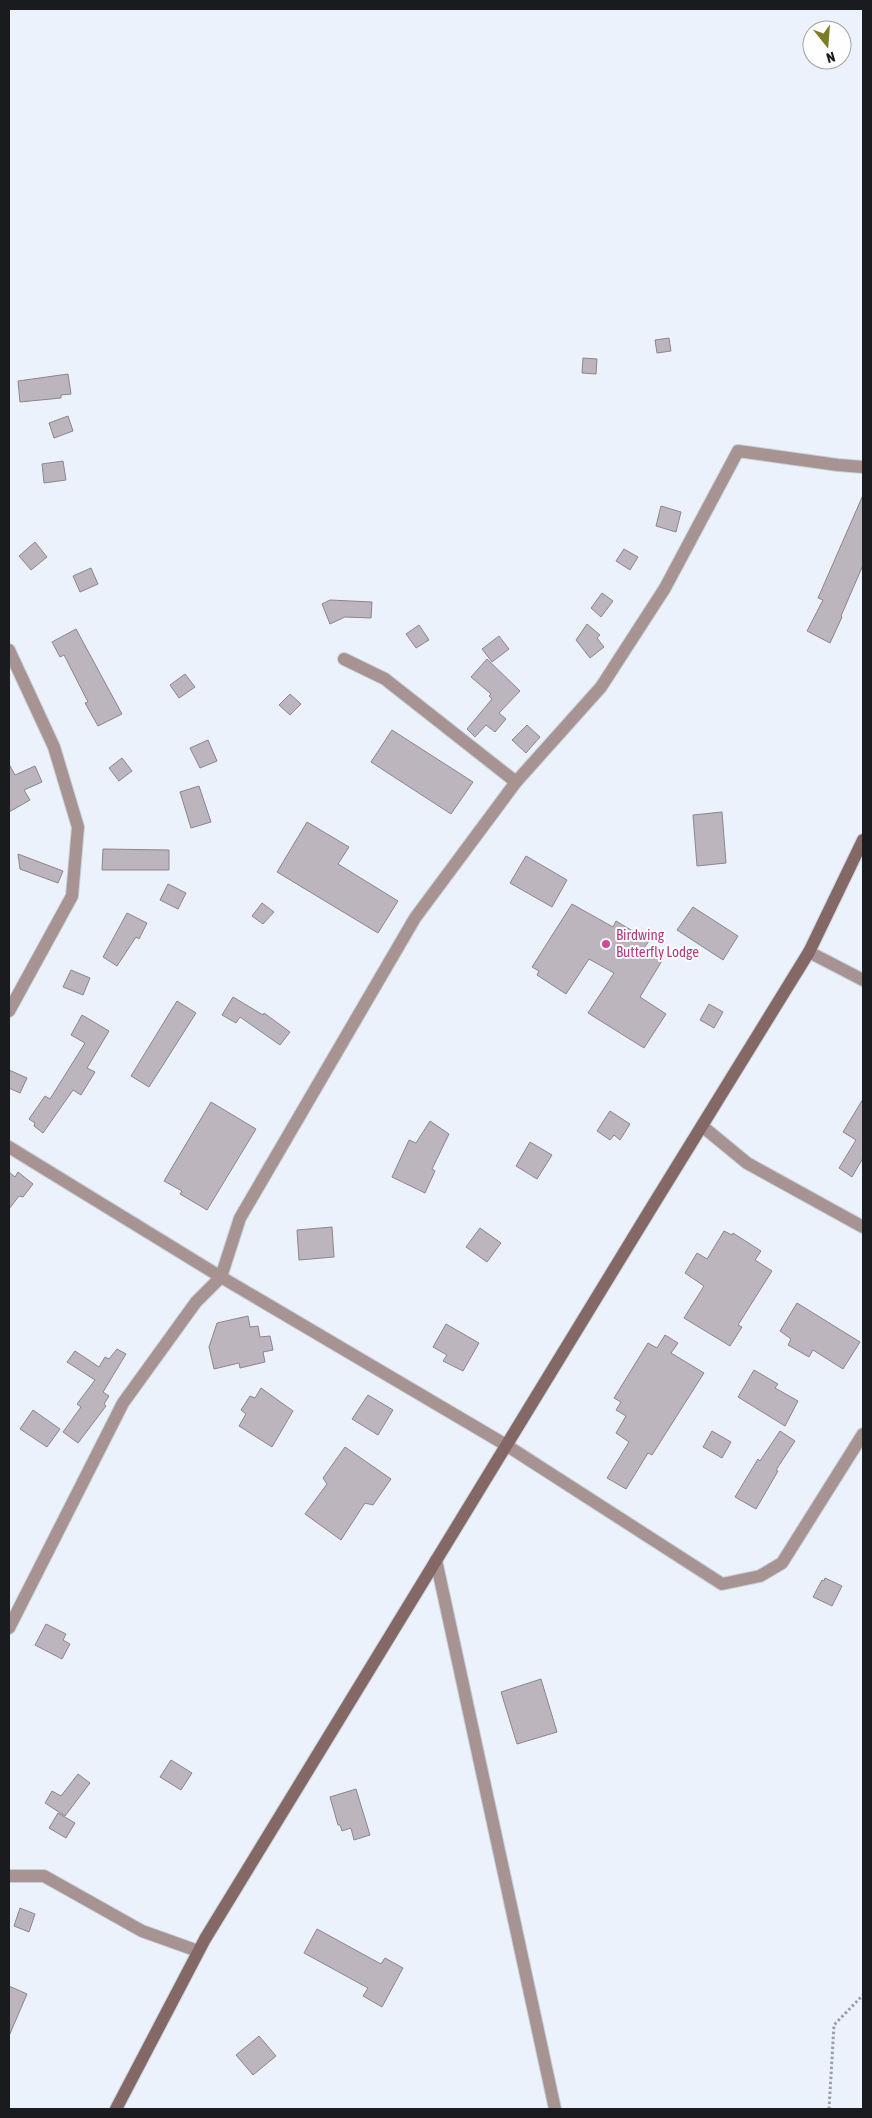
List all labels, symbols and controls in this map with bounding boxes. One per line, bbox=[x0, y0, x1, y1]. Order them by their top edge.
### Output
north arrow bbox=[802, 20, 852, 70]
text: N bbox=[825, 49, 837, 66]
place label: Birdwing Butterfly Lodge bbox=[616, 926, 699, 960]
marker: Birdwing Butterfly Lodge bbox=[600, 938, 612, 950]

